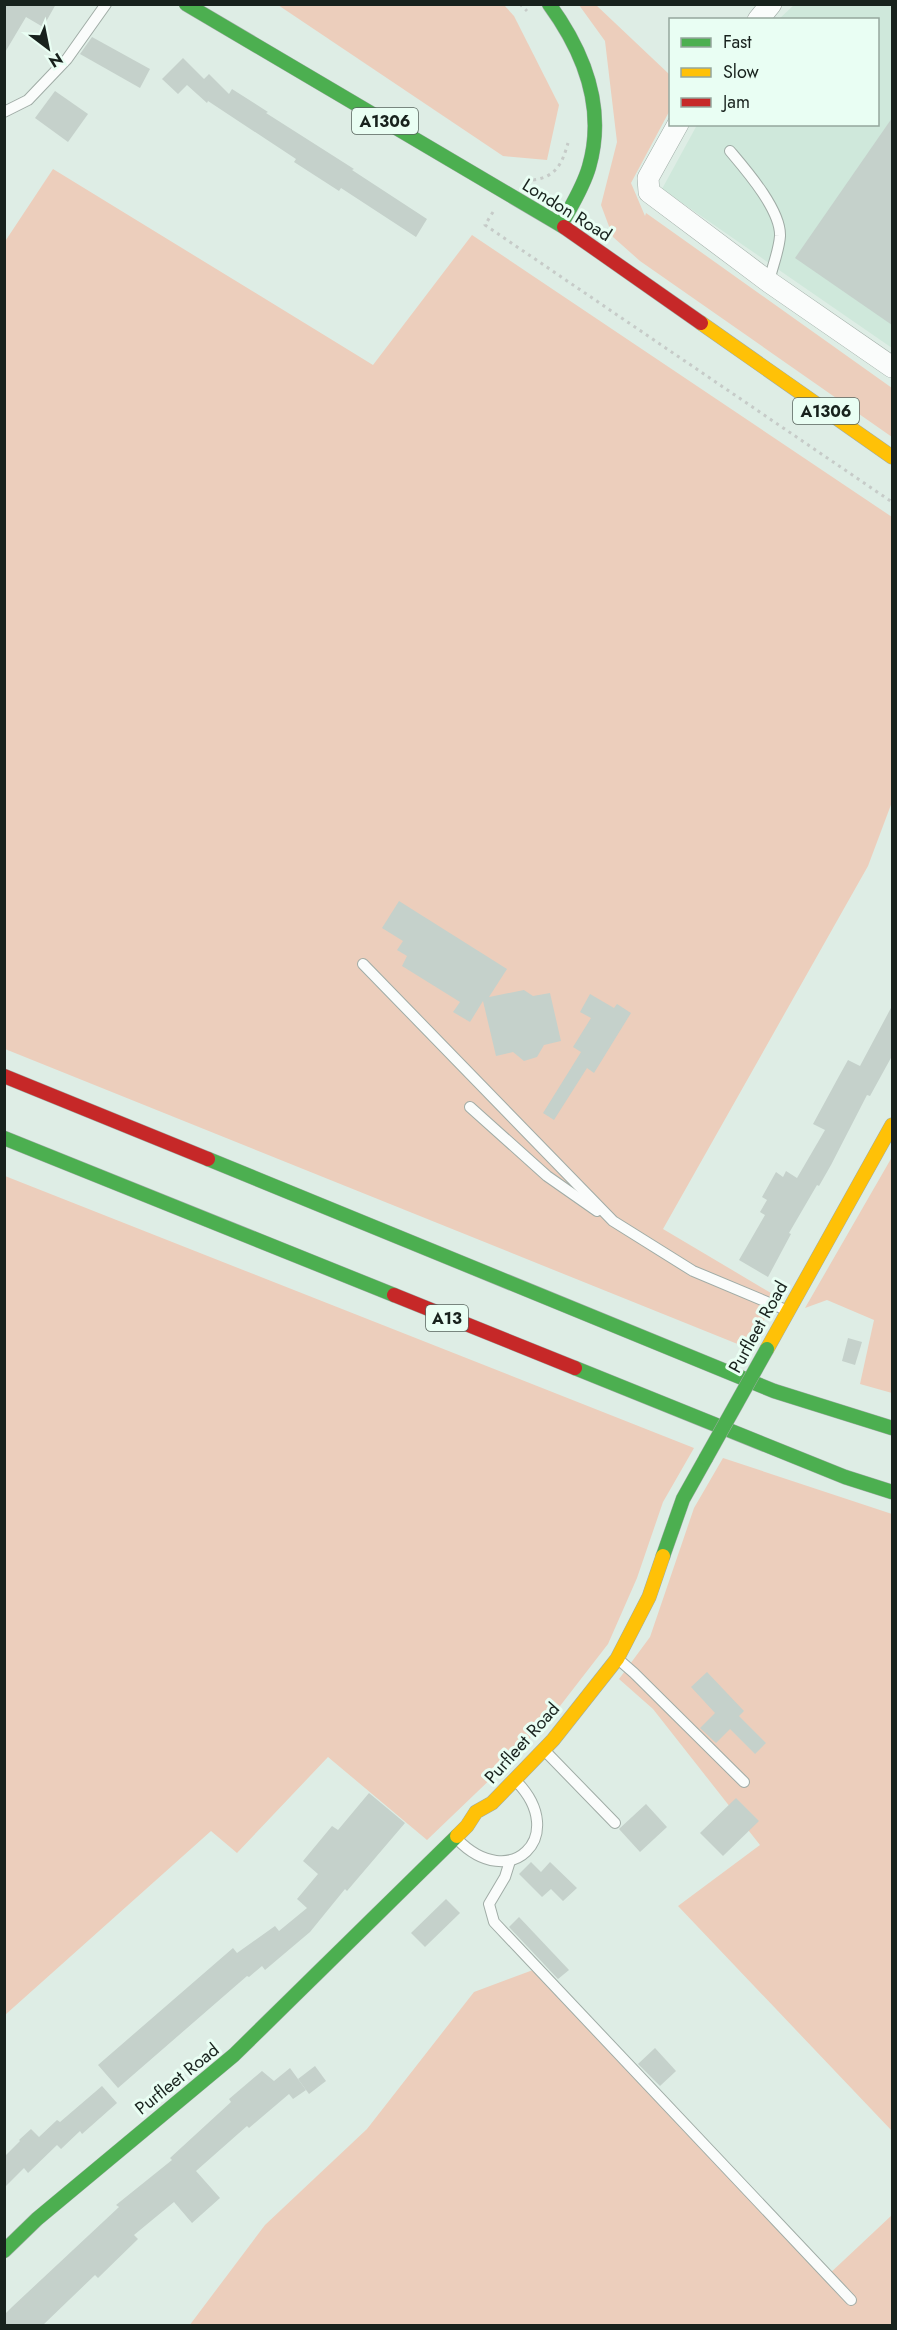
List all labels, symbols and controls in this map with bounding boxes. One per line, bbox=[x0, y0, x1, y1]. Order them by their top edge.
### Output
north arrow bbox=[18, 18, 78, 78]
legend bbox=[669, 18, 879, 126]
text: Fast bbox=[723, 29, 752, 55]
text: N bbox=[44, 47, 67, 73]
text: Slow bbox=[723, 59, 760, 85]
text: Jam bbox=[721, 89, 750, 115]
road number: A1306 bbox=[352, 108, 418, 134]
street label: London Road bbox=[517, 172, 617, 248]
road number: A1306 bbox=[793, 398, 859, 424]
street label: Purfleet Road bbox=[722, 1276, 794, 1378]
road number: A13 bbox=[426, 1305, 468, 1331]
street label: Purfleet Road bbox=[478, 1697, 566, 1789]
street label: Purfleet Road bbox=[129, 2037, 225, 2121]

